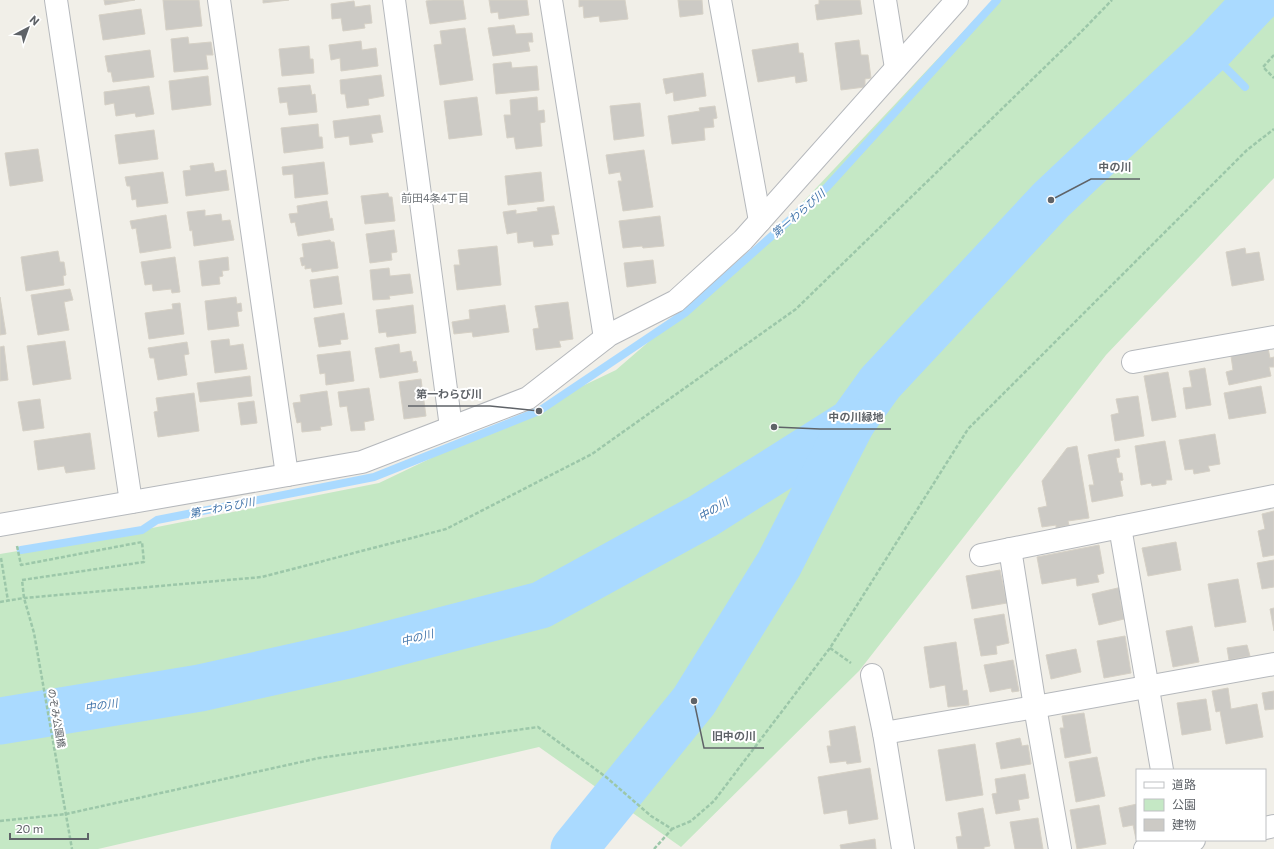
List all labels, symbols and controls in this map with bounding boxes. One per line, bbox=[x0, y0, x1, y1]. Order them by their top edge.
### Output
north arrow bbox=[8, 8, 48, 48]
text: N bbox=[28, 12, 42, 28]
callout: 中の川 bbox=[1091, 156, 1140, 179]
text: 中の川 bbox=[1099, 160, 1132, 173]
water label: 第一わらび川 bbox=[769, 186, 828, 240]
district label: 前田4条4丁目 bbox=[401, 191, 469, 204]
callout: 第一わらび川 bbox=[408, 383, 490, 406]
text: 第一わらび川 bbox=[416, 387, 482, 400]
callout: 中の川緑地 bbox=[820, 406, 891, 429]
text: 中の川緑地 bbox=[829, 410, 884, 423]
water label: 第一わらび川 bbox=[188, 494, 257, 520]
water label: 中の川 bbox=[696, 494, 731, 523]
water label: 中の川 bbox=[399, 626, 436, 648]
street label: のぞみ公園橋 bbox=[46, 687, 68, 749]
water label: 中の川 bbox=[84, 696, 119, 714]
callout: 旧中の川 bbox=[704, 725, 764, 748]
text: 旧中の川 bbox=[712, 729, 756, 742]
legend bbox=[1136, 769, 1266, 841]
text: 道路 bbox=[1172, 777, 1196, 791]
text: 公園 bbox=[1172, 797, 1196, 811]
scale bar bbox=[10, 815, 88, 841]
text: 建物 bbox=[1172, 817, 1196, 831]
text: 20 m bbox=[16, 821, 43, 835]

